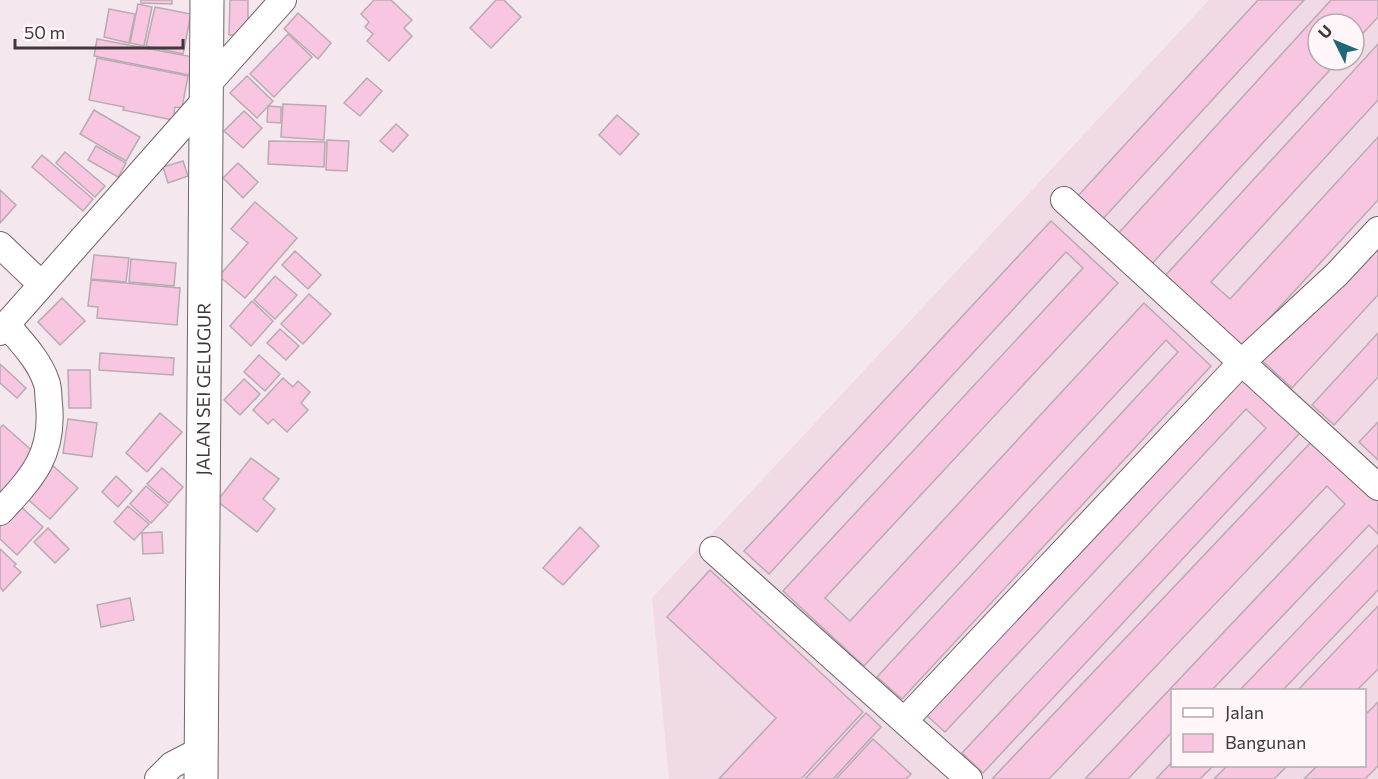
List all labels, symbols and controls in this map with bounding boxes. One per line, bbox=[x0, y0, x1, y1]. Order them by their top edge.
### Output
scale bar bbox=[15, 12, 183, 50]
north arrow bbox=[1306, 12, 1366, 72]
text: 50 m bbox=[24, 21, 65, 43]
text: U bbox=[1314, 21, 1336, 42]
street label: JALAN SEI GELUGUR bbox=[191, 303, 215, 475]
legend bbox=[1171, 689, 1366, 767]
text: Jalan bbox=[1225, 701, 1264, 723]
text: Bangunan bbox=[1225, 731, 1306, 753]

